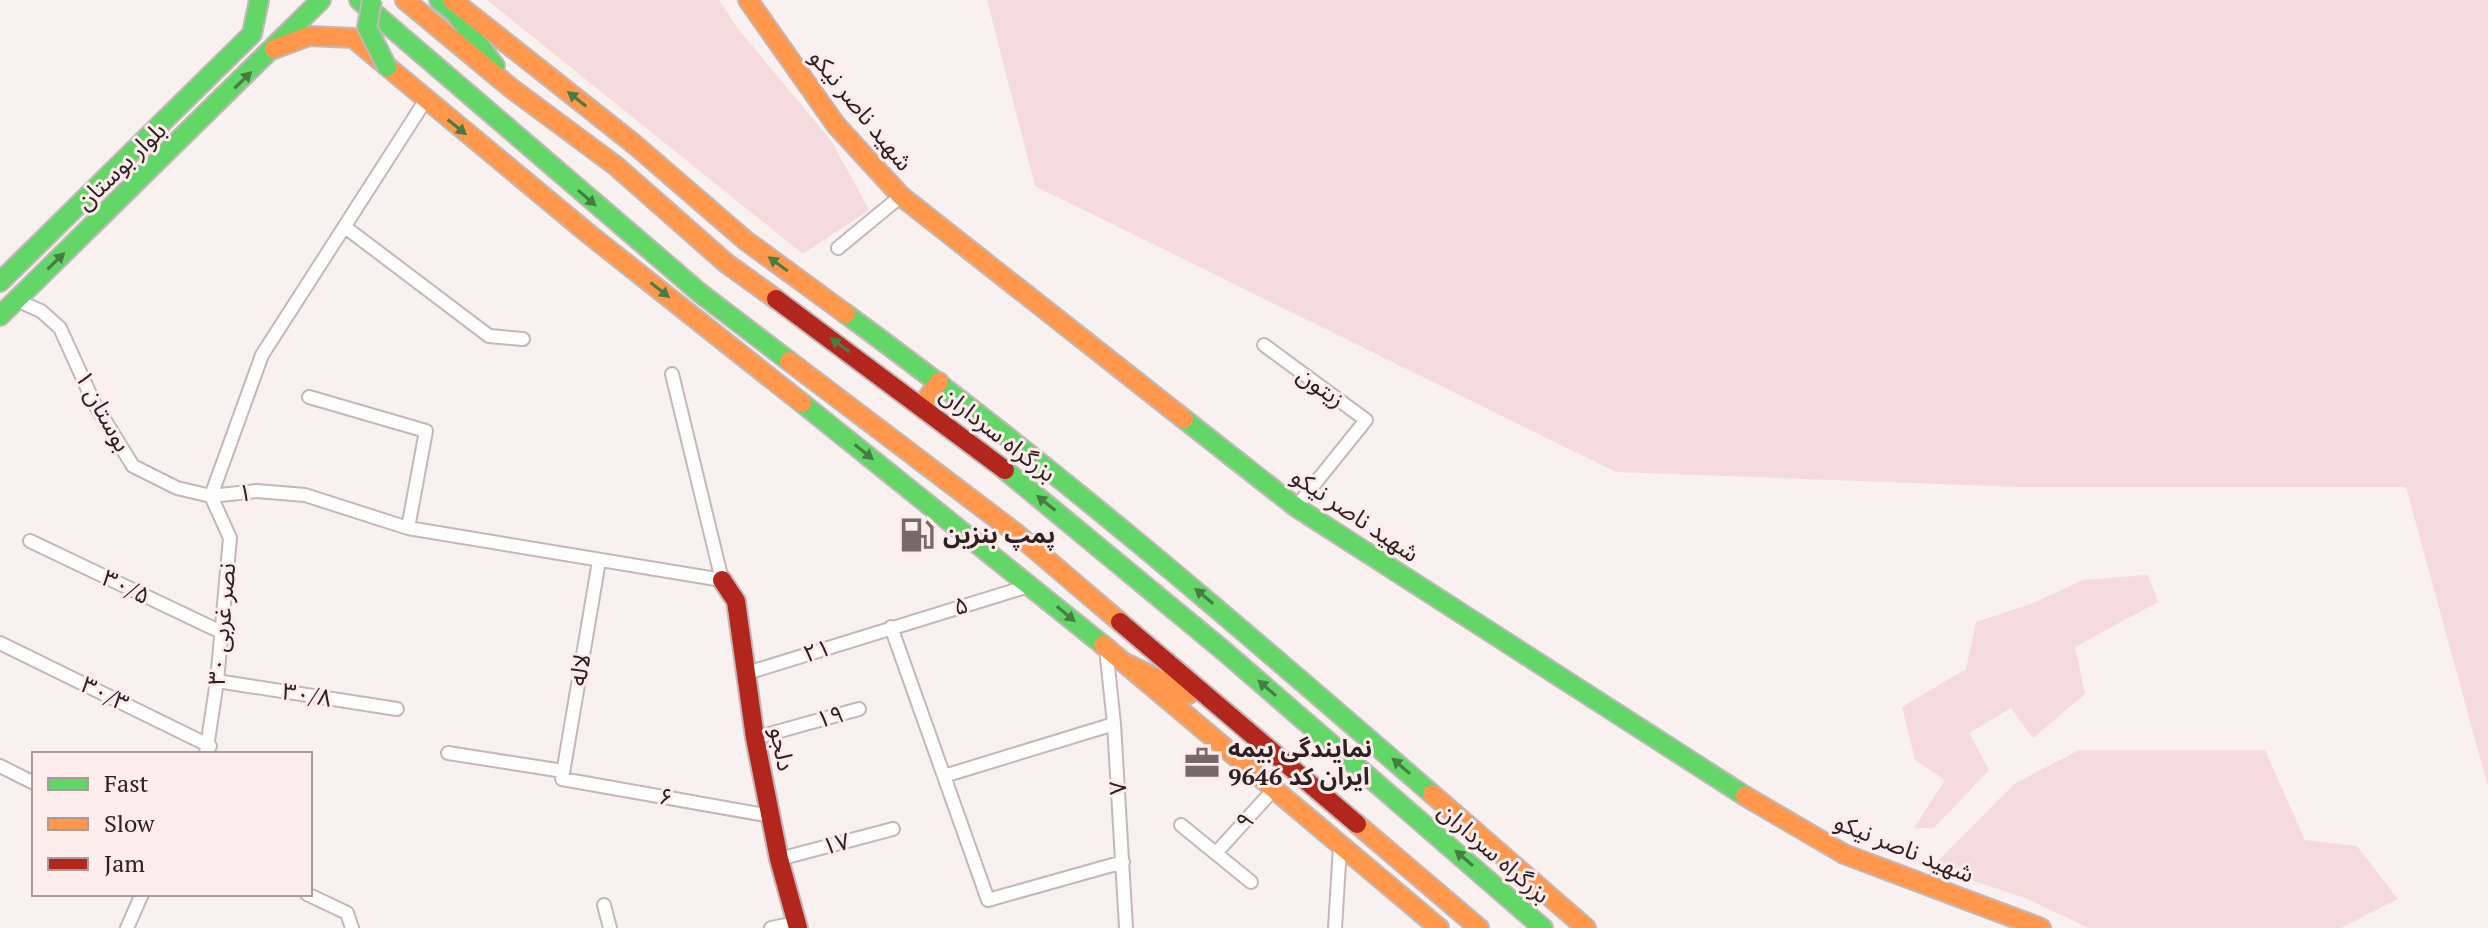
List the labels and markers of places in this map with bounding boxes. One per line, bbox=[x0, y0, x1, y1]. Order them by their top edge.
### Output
fuel station icon: پمپ بنزین bbox=[898, 516, 936, 554]
place label: پمپ بنزین bbox=[943, 518, 1055, 551]
place label: نمایندگی بیمه ایران کد 9646 bbox=[1228, 732, 1372, 792]
office icon: نمایندگی بیمه ایران کد 9646 bbox=[1183, 744, 1221, 782]

